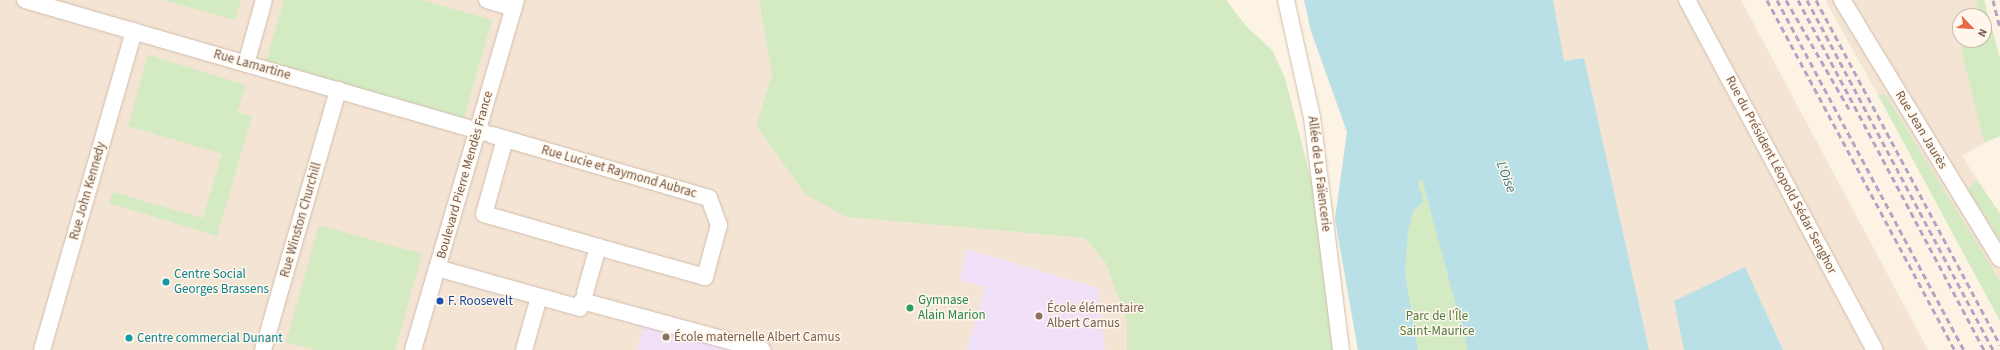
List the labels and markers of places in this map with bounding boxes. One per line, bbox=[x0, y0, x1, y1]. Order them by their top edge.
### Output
place label: Centre Social Georges Brassens bbox=[174, 267, 269, 298]
marker: Centre Social Georges Brassens bbox=[161, 277, 171, 287]
place label: F. Roosevelt bbox=[448, 293, 513, 309]
place label: Gymnase Alain Marion bbox=[918, 293, 986, 324]
marker: F. Roosevelt bbox=[435, 296, 445, 306]
place label: École élémentaire Albert Camus bbox=[1047, 301, 1144, 332]
marker: Gymnase Alain Marion bbox=[905, 303, 915, 313]
marker: École élémentaire Albert Camus bbox=[1034, 311, 1044, 321]
place label: École maternelle Albert Camus bbox=[674, 329, 840, 345]
place label: Centre commercial Dunant bbox=[137, 330, 283, 346]
marker: École maternelle Albert Camus bbox=[661, 332, 671, 342]
marker: Centre commercial Dunant bbox=[124, 333, 134, 343]

